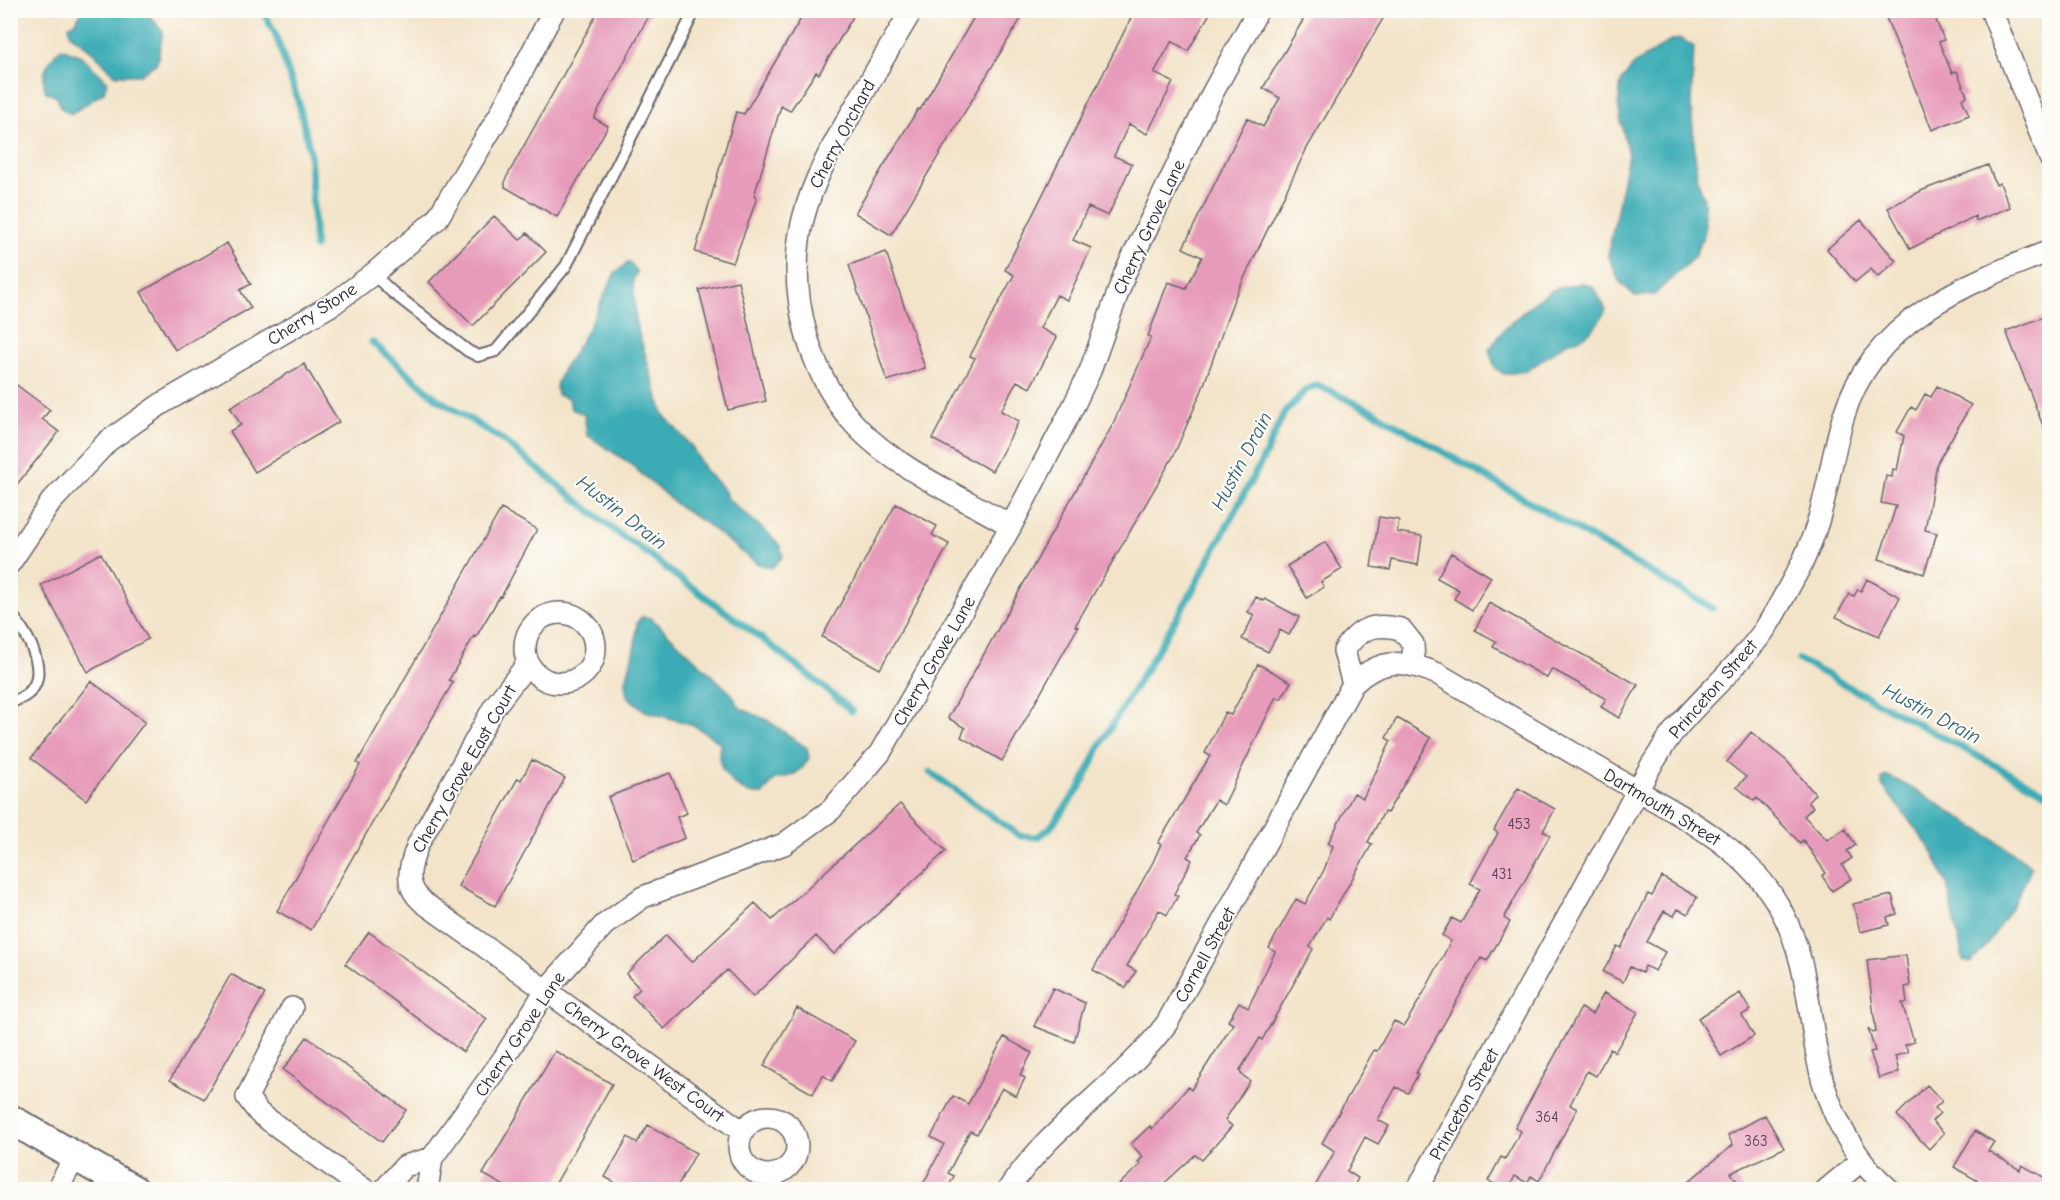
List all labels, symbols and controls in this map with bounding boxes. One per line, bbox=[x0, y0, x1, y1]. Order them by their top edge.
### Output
street label: Cherry Orchard bbox=[805, 76, 880, 192]
street label: Cherry Grove Lane bbox=[1109, 156, 1190, 298]
street label: Cherry Stone bbox=[264, 279, 361, 350]
water label: Hustin Drain bbox=[1206, 408, 1277, 514]
water label: Hustin Drain bbox=[572, 470, 671, 555]
street label: Cherry Grove Lane bbox=[889, 593, 980, 730]
street label: Princeton Street bbox=[1665, 635, 1763, 743]
water label: Hustin Drain bbox=[1879, 678, 1985, 749]
street label: Cherry Grove East Court bbox=[408, 681, 521, 857]
street label: Dartmouth Street bbox=[1600, 764, 1725, 851]
house number: 453 bbox=[1508, 815, 1530, 833]
house number: 431 bbox=[1492, 865, 1512, 883]
street label: Cornell Street bbox=[1171, 903, 1241, 1007]
street label: Cherry Grove Lane bbox=[471, 968, 570, 1101]
street label: Cherry Grove West Court bbox=[559, 996, 729, 1127]
street label: Princeton Street bbox=[1425, 1044, 1504, 1164]
house number: 364 bbox=[1536, 1108, 1558, 1126]
house number: 363 bbox=[1744, 1132, 1768, 1150]

